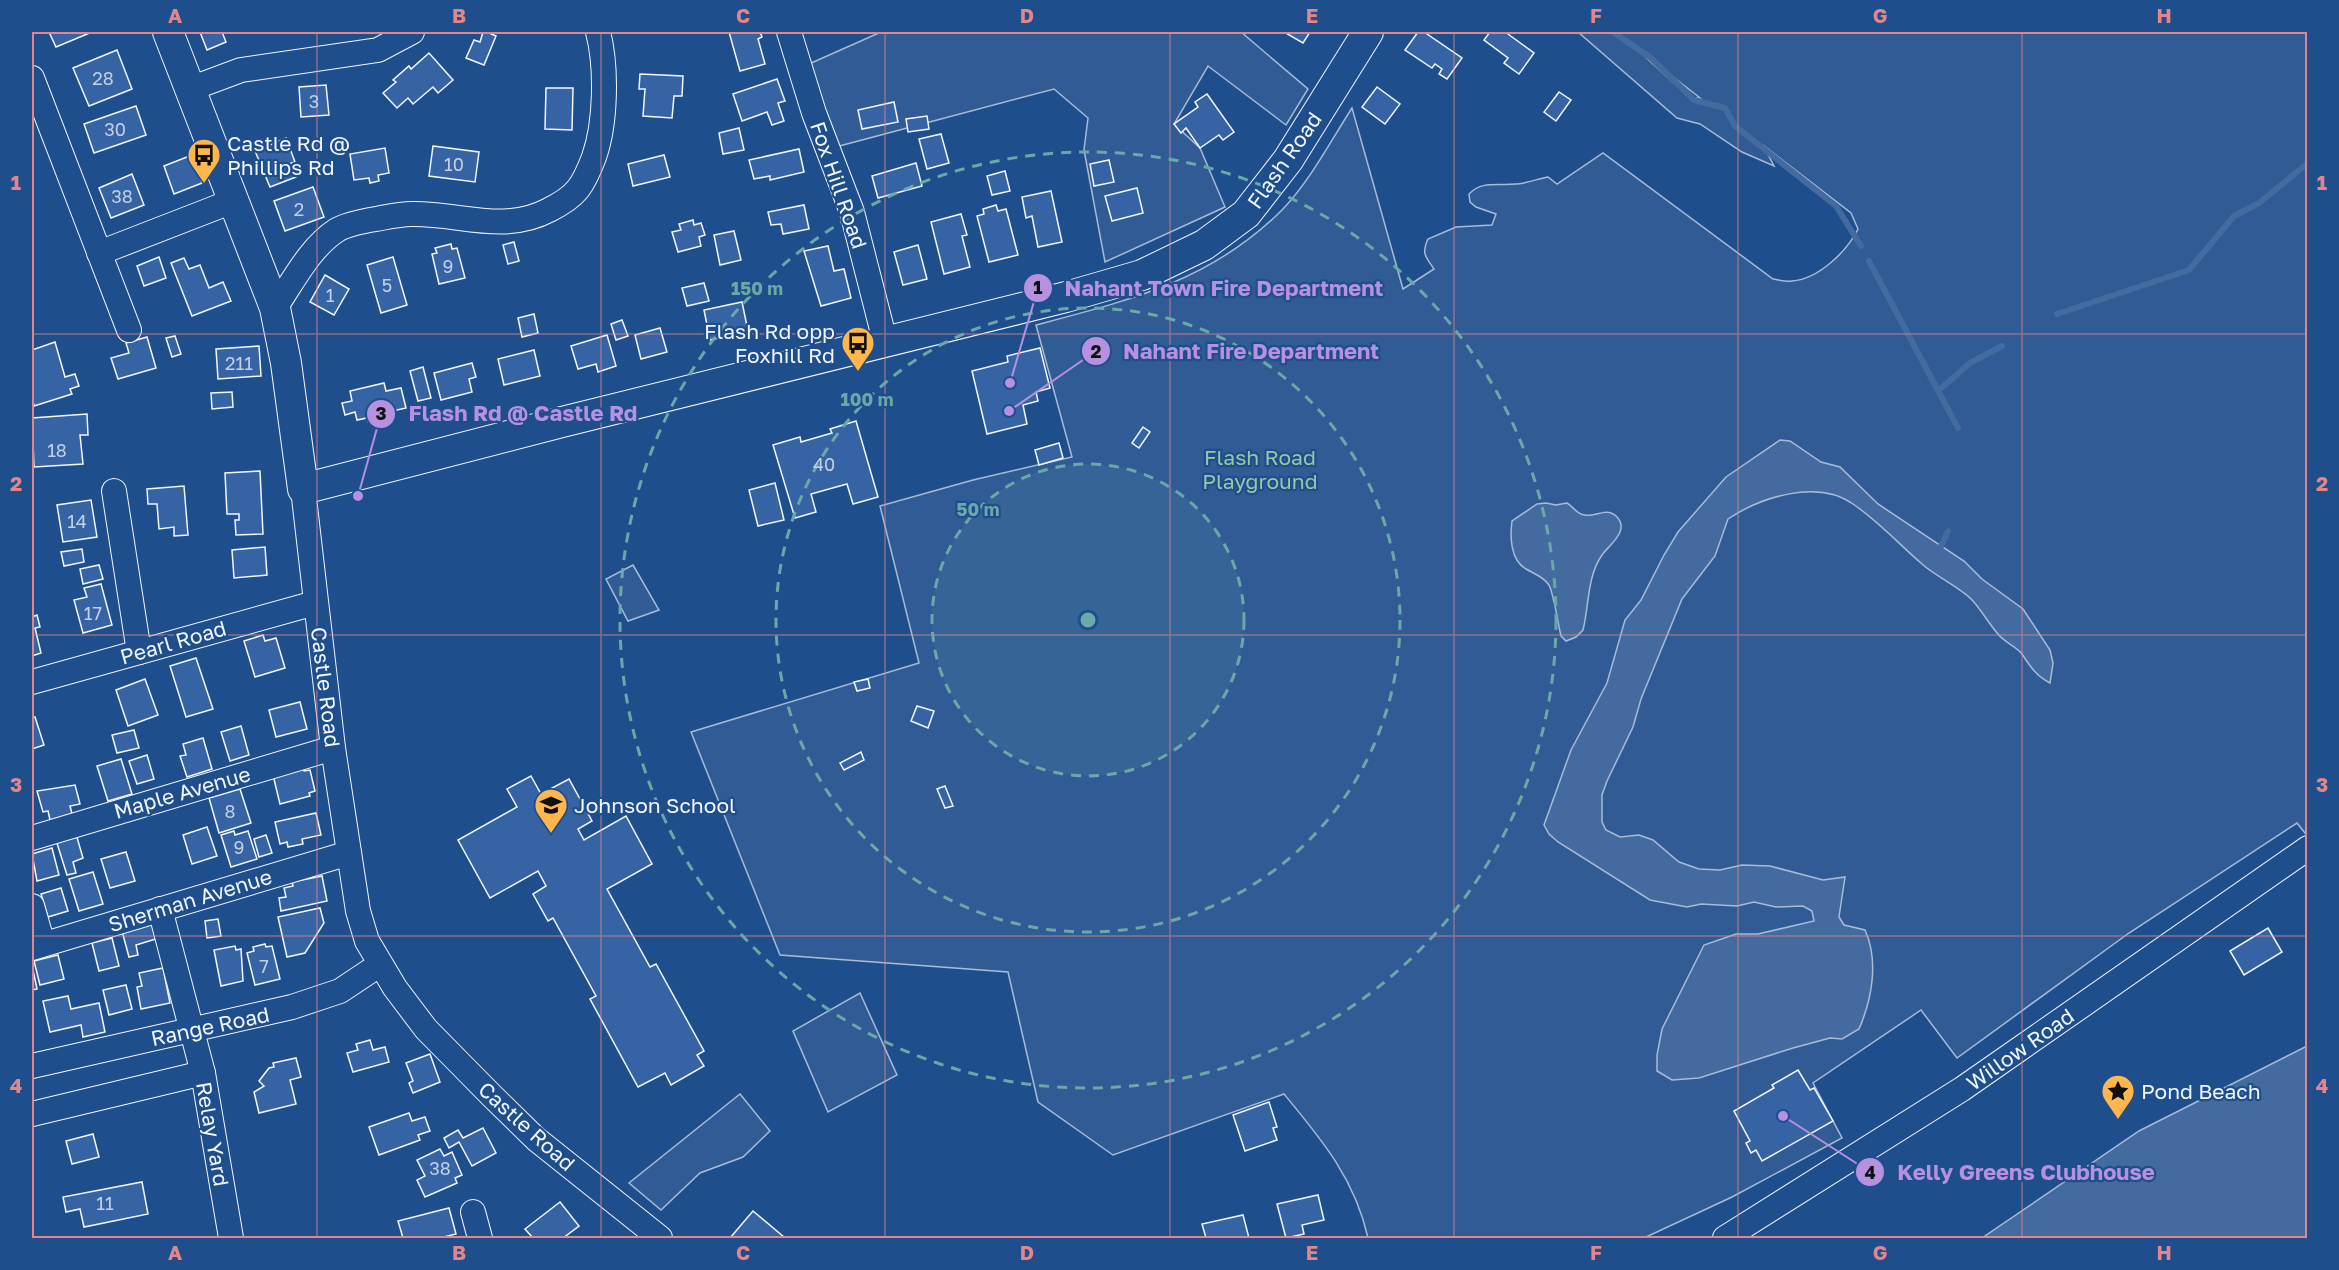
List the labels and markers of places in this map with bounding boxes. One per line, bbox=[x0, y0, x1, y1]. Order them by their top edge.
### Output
place label: Castle Rd @ Phillips Rd bbox=[227, 130, 350, 180]
bus stop icon: Castle Rd @ Phillips Rd bbox=[186, 137, 222, 184]
callout: Nahant Town Fire Department bbox=[1023, 268, 1396, 308]
place label: Flash Rd opp Foxhill Rd bbox=[704, 318, 835, 368]
bus stop icon: Flash Rd opp Foxhill Rd bbox=[840, 325, 876, 372]
callout: Nahant Fire Department bbox=[1081, 331, 1391, 371]
callout: Flash Rd @ Castle Rd bbox=[366, 394, 649, 434]
centre of rings bbox=[1078, 610, 1098, 630]
school or university icon: Johnson School bbox=[533, 787, 569, 834]
place label: Johnson School bbox=[574, 792, 736, 818]
place icon: Pond Beach bbox=[2100, 1073, 2136, 1120]
place label: Pond Beach bbox=[2141, 1078, 2261, 1104]
callout: Kelly Greens Clubhouse bbox=[1855, 1152, 2166, 1192]

